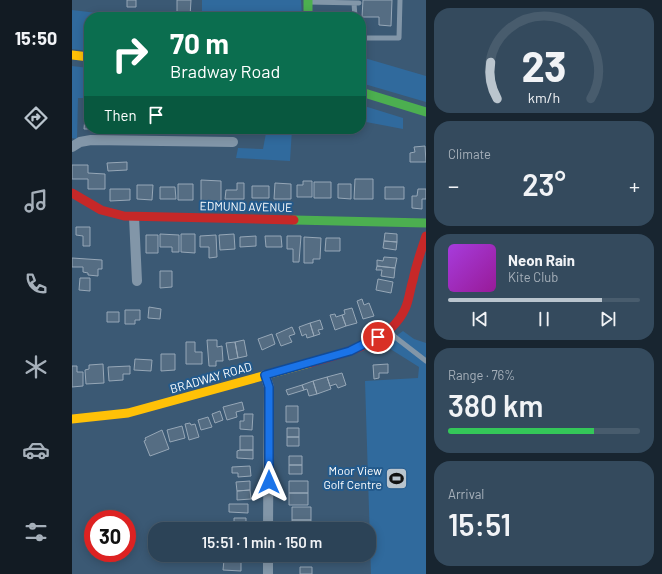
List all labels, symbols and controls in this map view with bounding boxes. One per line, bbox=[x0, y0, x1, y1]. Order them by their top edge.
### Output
text: 70 m bbox=[170, 26, 229, 60]
text: 15:50 bbox=[15, 27, 57, 49]
icon: right bbox=[104, 28, 156, 80]
text: 23 bbox=[521, 39, 567, 89]
text: Bradway Road bbox=[170, 60, 280, 82]
text: km/h bbox=[528, 88, 560, 105]
icon: directions bbox=[22, 104, 50, 132]
icon: arrive bbox=[145, 104, 167, 126]
text: Then bbox=[104, 106, 137, 124]
text: Climate bbox=[448, 146, 491, 162]
text: 23° bbox=[522, 166, 566, 202]
text: − bbox=[448, 172, 459, 198]
text: + bbox=[629, 172, 640, 198]
icon: music bbox=[22, 187, 50, 215]
street label: EDMUND AVENUE bbox=[199, 198, 293, 214]
text: Neon Rain bbox=[508, 251, 575, 269]
text: Kite Club bbox=[508, 269, 558, 285]
icon: phone bbox=[22, 270, 50, 298]
icon: previous bbox=[469, 308, 491, 330]
icon: pause bbox=[533, 308, 555, 330]
icon: next bbox=[597, 308, 619, 330]
pin bbox=[361, 320, 395, 354]
icon: arrive bbox=[367, 326, 389, 348]
icon: climate bbox=[22, 353, 50, 381]
street label: BRADWAY ROAD bbox=[168, 359, 253, 395]
text: Range · 76% bbox=[448, 367, 515, 383]
text: 380 km bbox=[448, 387, 544, 423]
icon: car bbox=[22, 436, 50, 464]
position arrow bbox=[248, 461, 290, 503]
place label: Moor View Golf Centre bbox=[323, 463, 382, 491]
sports icon: Moor View Golf Centre bbox=[384, 465, 410, 491]
text: Arrival bbox=[448, 486, 484, 502]
text: 15:51 bbox=[448, 506, 511, 542]
speed limit sign: 30 bbox=[84, 510, 136, 562]
icon: filters bbox=[22, 518, 50, 546]
text: 15:51 · 1 min · 150 m bbox=[202, 533, 322, 551]

